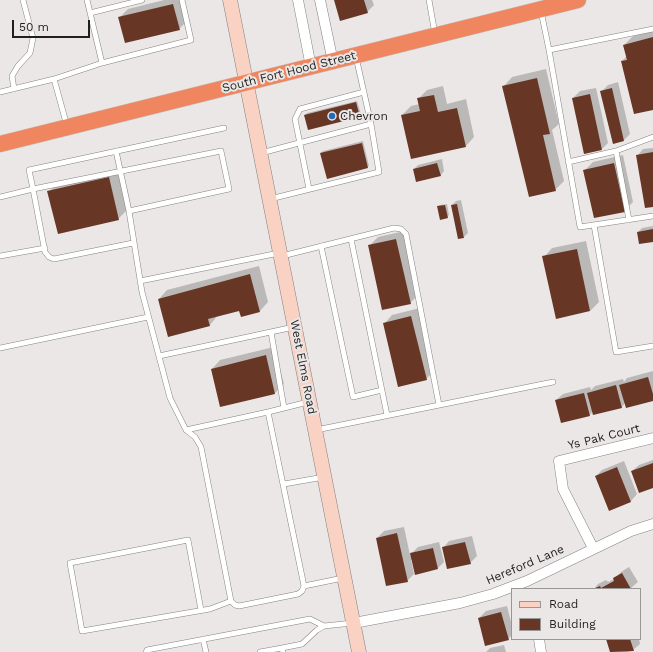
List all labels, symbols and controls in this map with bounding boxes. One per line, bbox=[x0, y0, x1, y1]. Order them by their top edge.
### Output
scale bar bbox=[14, 12, 92, 38]
text: 50 m bbox=[19, 20, 49, 34]
street label: South Fort Hood Street bbox=[221, 48, 357, 96]
place label: Chevron bbox=[340, 109, 388, 123]
marker: Chevron bbox=[327, 111, 337, 121]
street label: West Elms Road bbox=[287, 319, 319, 415]
street label: Ys Pak Court bbox=[566, 421, 642, 453]
street label: Hereford Lane bbox=[484, 542, 566, 588]
legend bbox=[511, 588, 641, 640]
text: Road bbox=[549, 597, 578, 611]
text: Building bbox=[549, 617, 596, 631]

